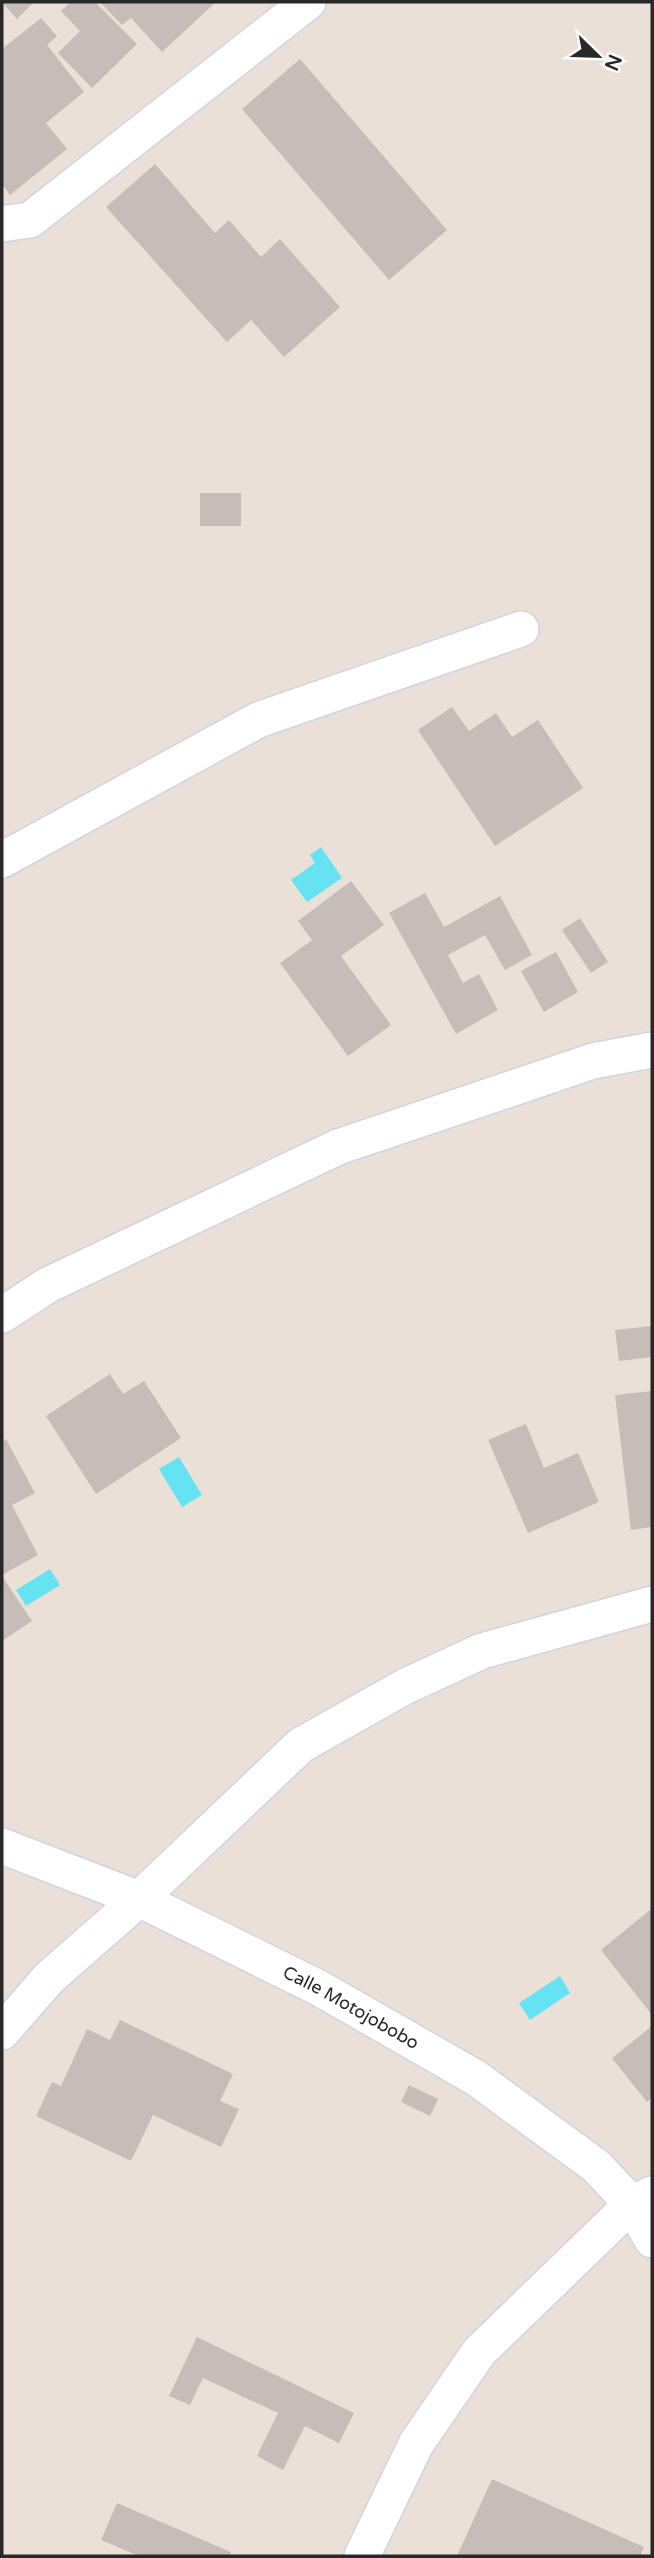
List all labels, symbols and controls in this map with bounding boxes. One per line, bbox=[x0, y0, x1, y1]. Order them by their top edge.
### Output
north arrow bbox=[563, 21, 633, 91]
text: N bbox=[600, 51, 626, 74]
street label: Calle Motojobobo bbox=[279, 1961, 423, 2054]

